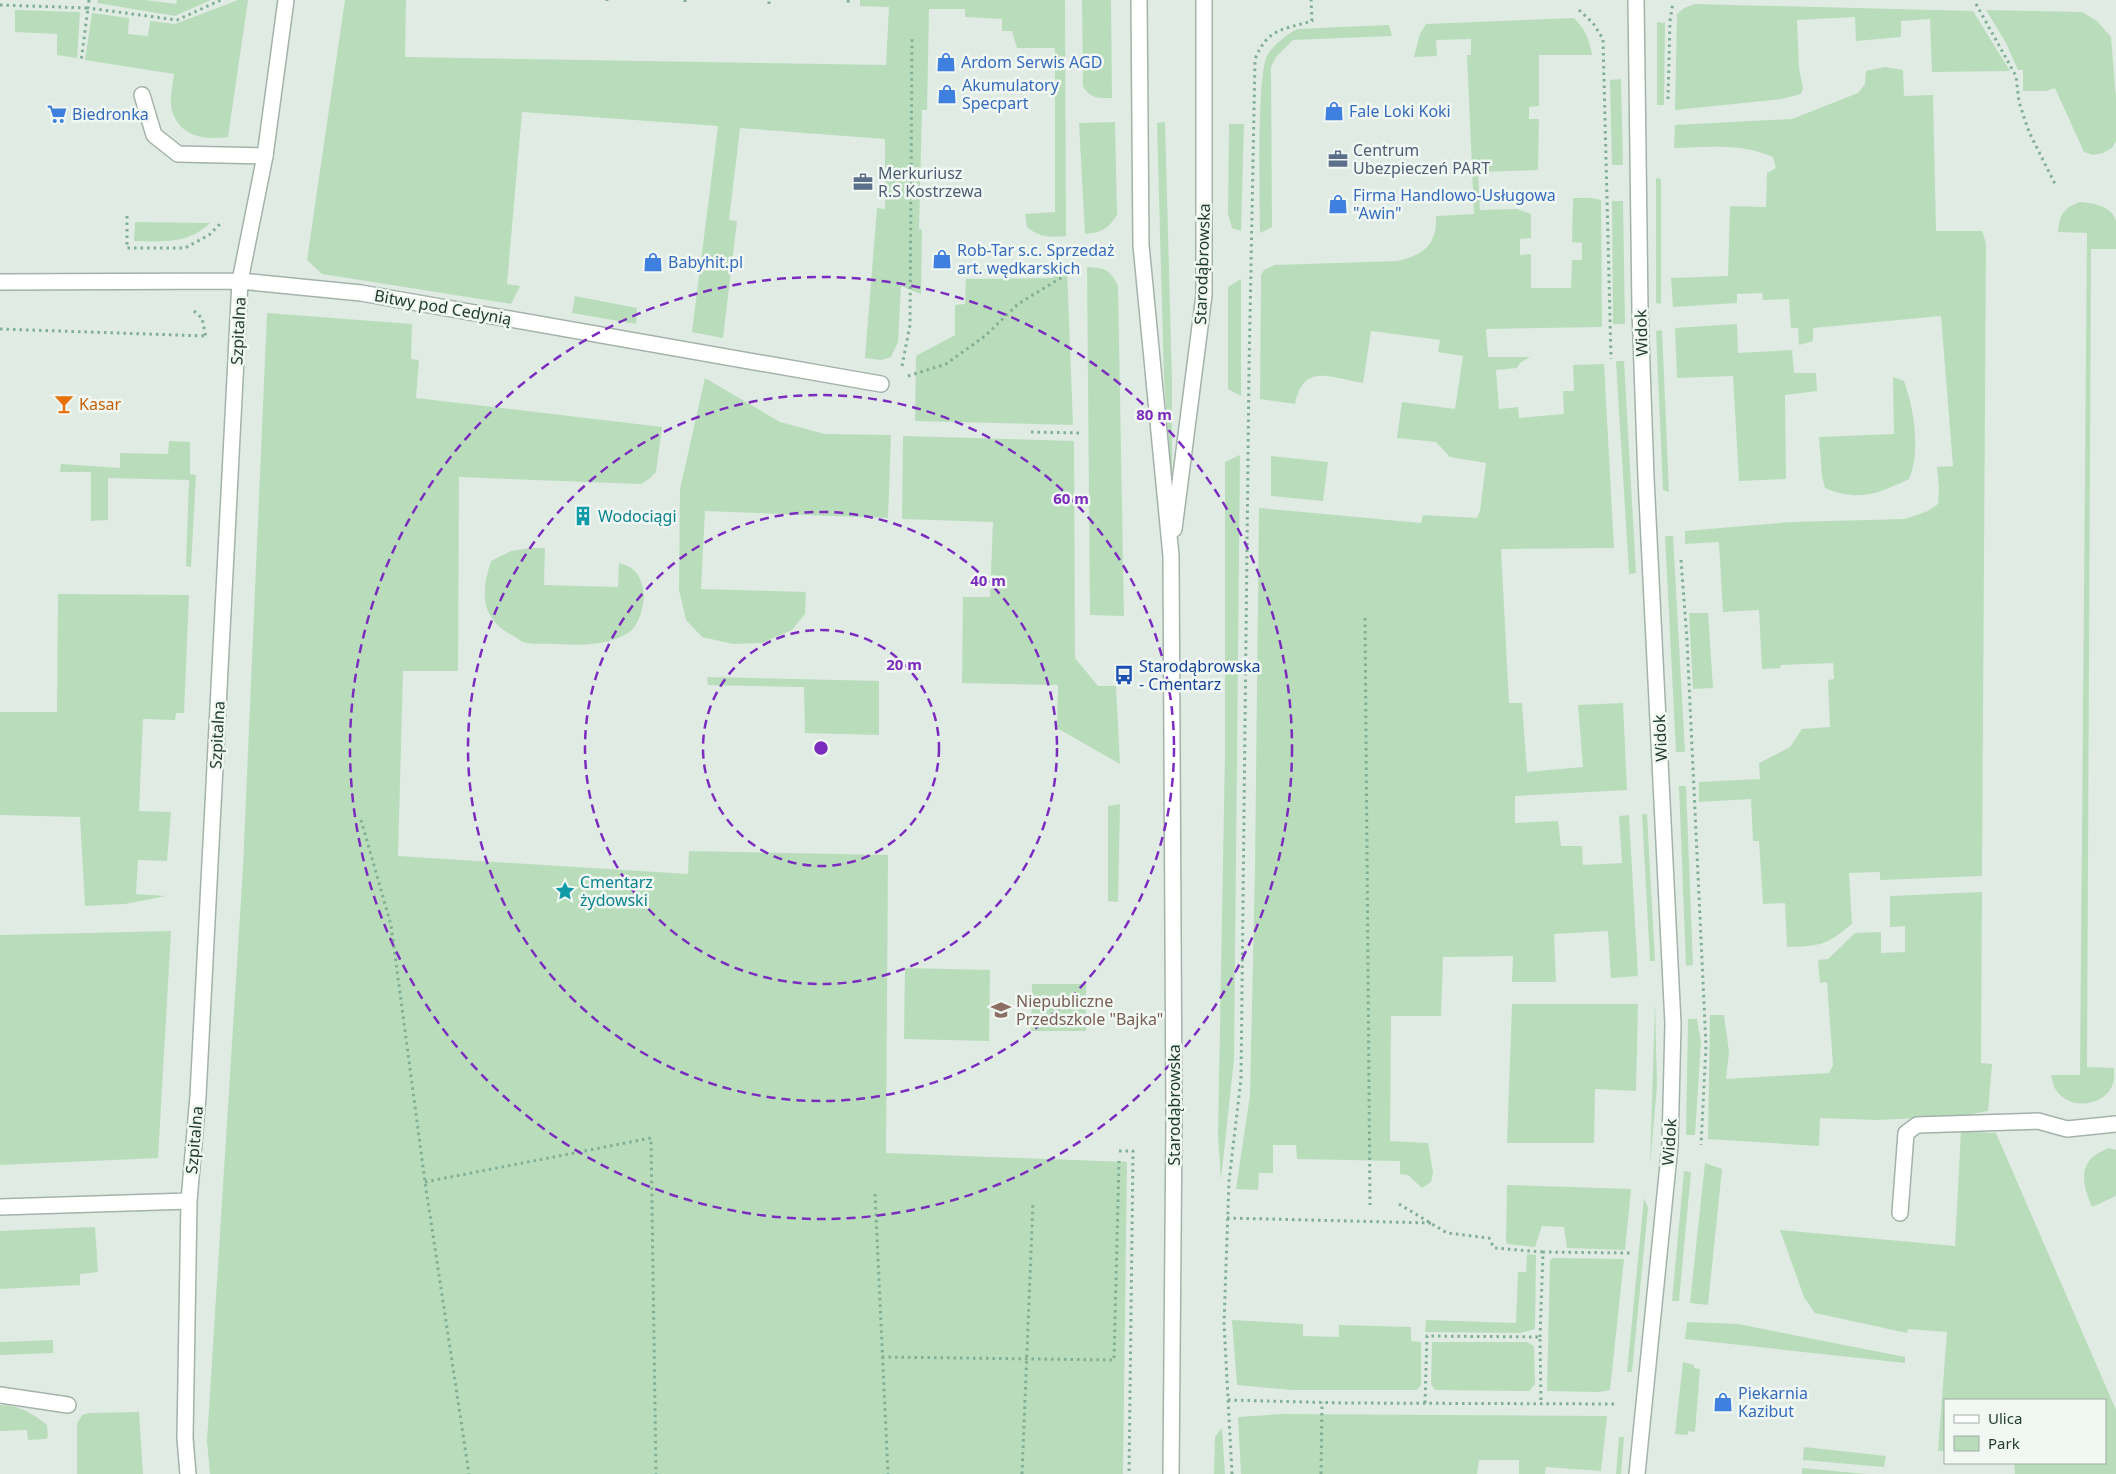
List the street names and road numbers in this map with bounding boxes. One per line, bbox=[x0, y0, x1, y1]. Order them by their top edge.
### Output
street label: Starodąbrowska bbox=[1189, 203, 1215, 325]
street label: Bitwy pod Cedynią bbox=[373, 284, 513, 330]
street label: Szpitalna bbox=[225, 296, 251, 366]
street label: Widok bbox=[1629, 309, 1653, 357]
street label: Szpitalna bbox=[204, 700, 230, 770]
street label: Widok bbox=[1648, 713, 1672, 762]
street label: Starodąbrowska bbox=[1163, 1044, 1185, 1166]
street label: Szpitalna bbox=[180, 1105, 208, 1175]
street label: Widok bbox=[1656, 1117, 1682, 1166]

